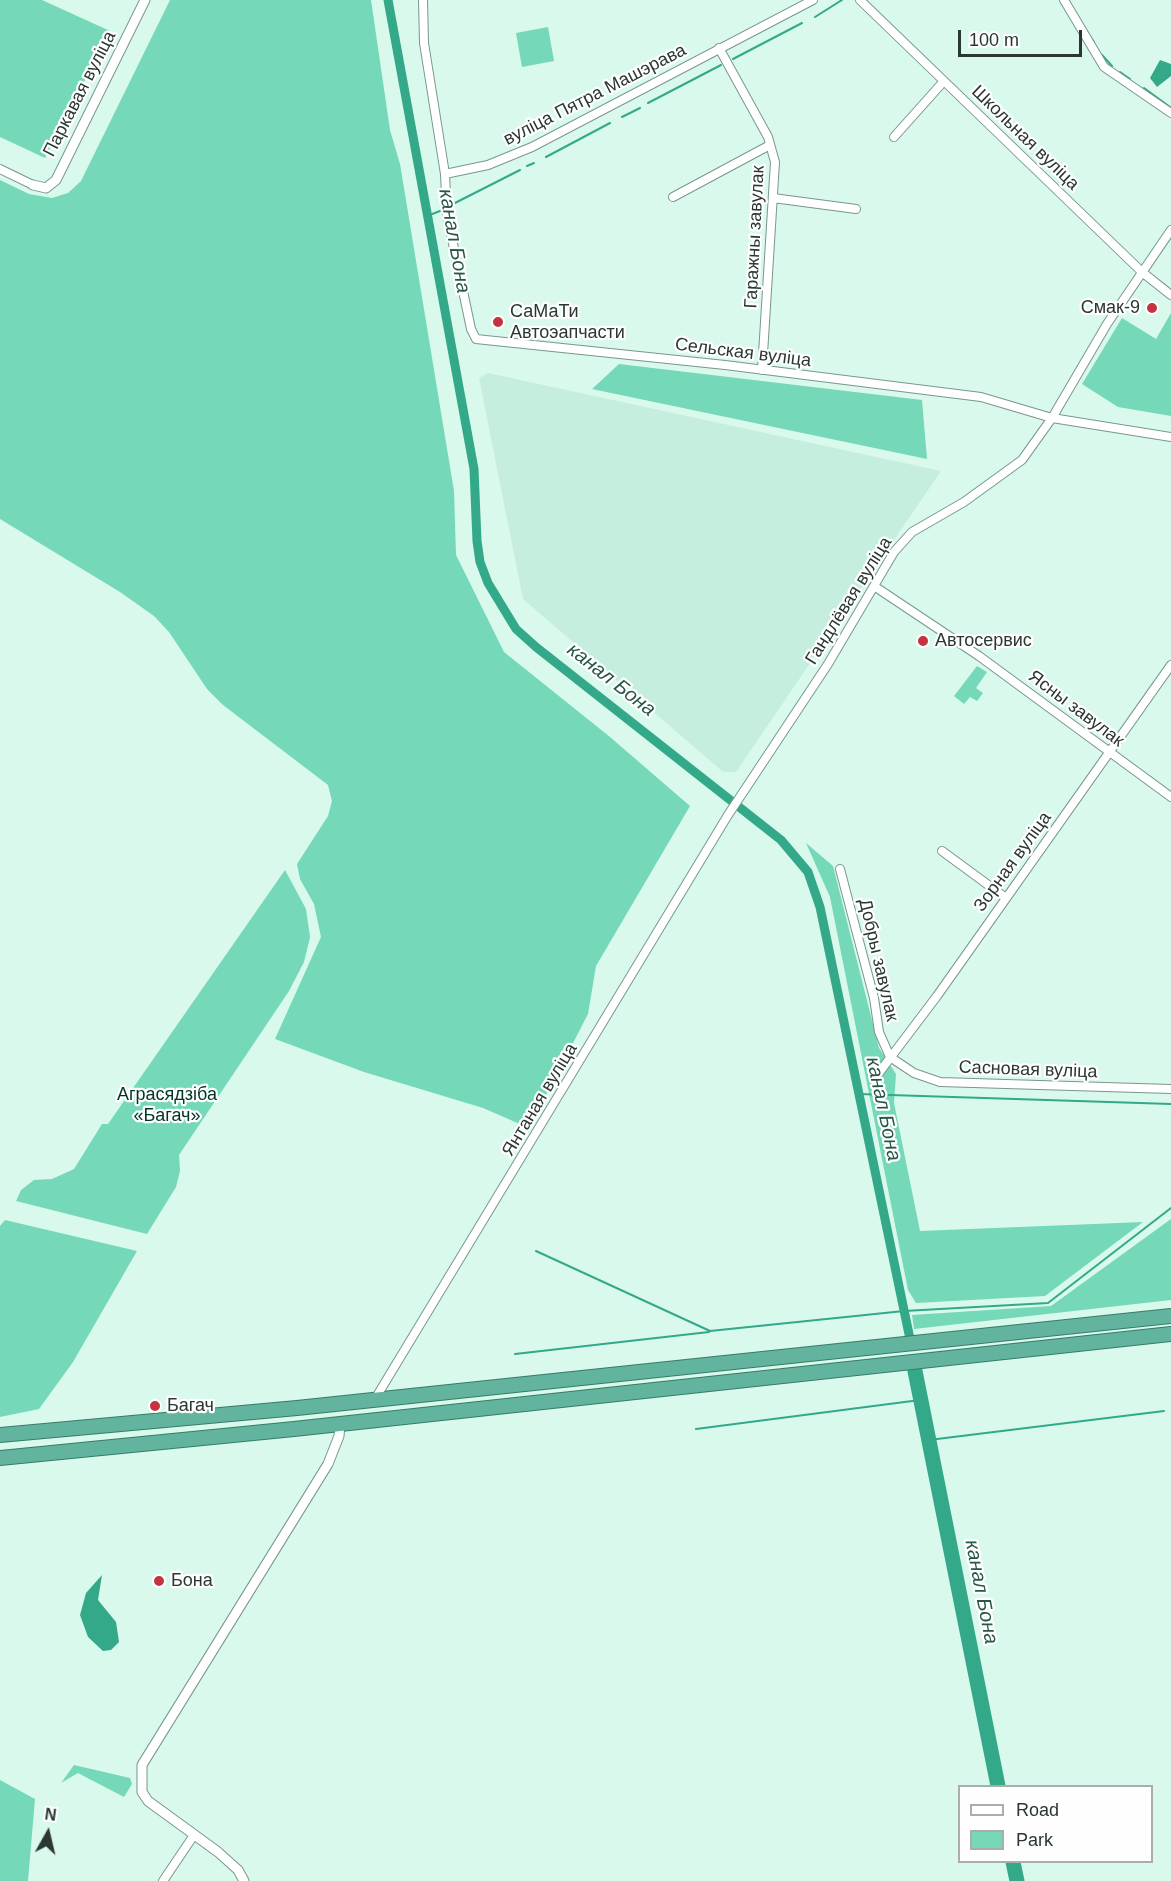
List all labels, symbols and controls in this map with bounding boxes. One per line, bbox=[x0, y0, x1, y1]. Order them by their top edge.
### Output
scale bar bbox=[961, 18, 1086, 56]
street label: Паркавая вуліца bbox=[39, 28, 121, 160]
text: 100 m bbox=[969, 30, 1019, 50]
street label: вуліца Пятра Машэрава bbox=[500, 40, 690, 150]
street label: Школьная вуліца bbox=[967, 81, 1083, 195]
street label: Гаражны завулак bbox=[740, 165, 770, 309]
water label: канал Бона bbox=[433, 187, 475, 295]
place label: Смак-9 bbox=[1081, 297, 1140, 319]
place label: СаМаТи Автоэапчасти bbox=[510, 301, 625, 344]
marker: Смак-9 bbox=[1145, 301, 1159, 315]
marker: СаМаТи Автоэапчасти bbox=[491, 315, 505, 329]
street label: Сельская вуліца bbox=[674, 334, 812, 372]
street label: Гандлёвая вуліца bbox=[801, 533, 897, 669]
place label: Автосервис bbox=[935, 630, 1032, 652]
marker: Автосервис bbox=[916, 634, 930, 648]
water label: канал Бона bbox=[562, 638, 660, 722]
street label: Ясны завулак bbox=[1024, 666, 1128, 752]
street label: Зорная вуліца bbox=[970, 808, 1056, 916]
street label: Добры завулак bbox=[853, 897, 903, 1023]
street label: Янтаная вуліца bbox=[498, 1039, 582, 1161]
water label: канал Бона bbox=[860, 1055, 906, 1163]
street label: Сасновая вуліца bbox=[958, 1057, 1098, 1083]
park label: Аграсядзіба «Багач» bbox=[117, 1084, 217, 1126]
place label: Багач bbox=[167, 1395, 214, 1417]
marker: Багач bbox=[148, 1399, 162, 1413]
water label: канал Бона bbox=[959, 1538, 1003, 1646]
place label: Бона bbox=[171, 1570, 213, 1592]
marker: Бона bbox=[152, 1574, 166, 1588]
legend bbox=[958, 1785, 1153, 1863]
text: Road bbox=[1016, 1800, 1059, 1820]
north arrow bbox=[18, 1803, 78, 1863]
text: N bbox=[44, 1805, 57, 1824]
text: Park bbox=[1016, 1830, 1053, 1850]

